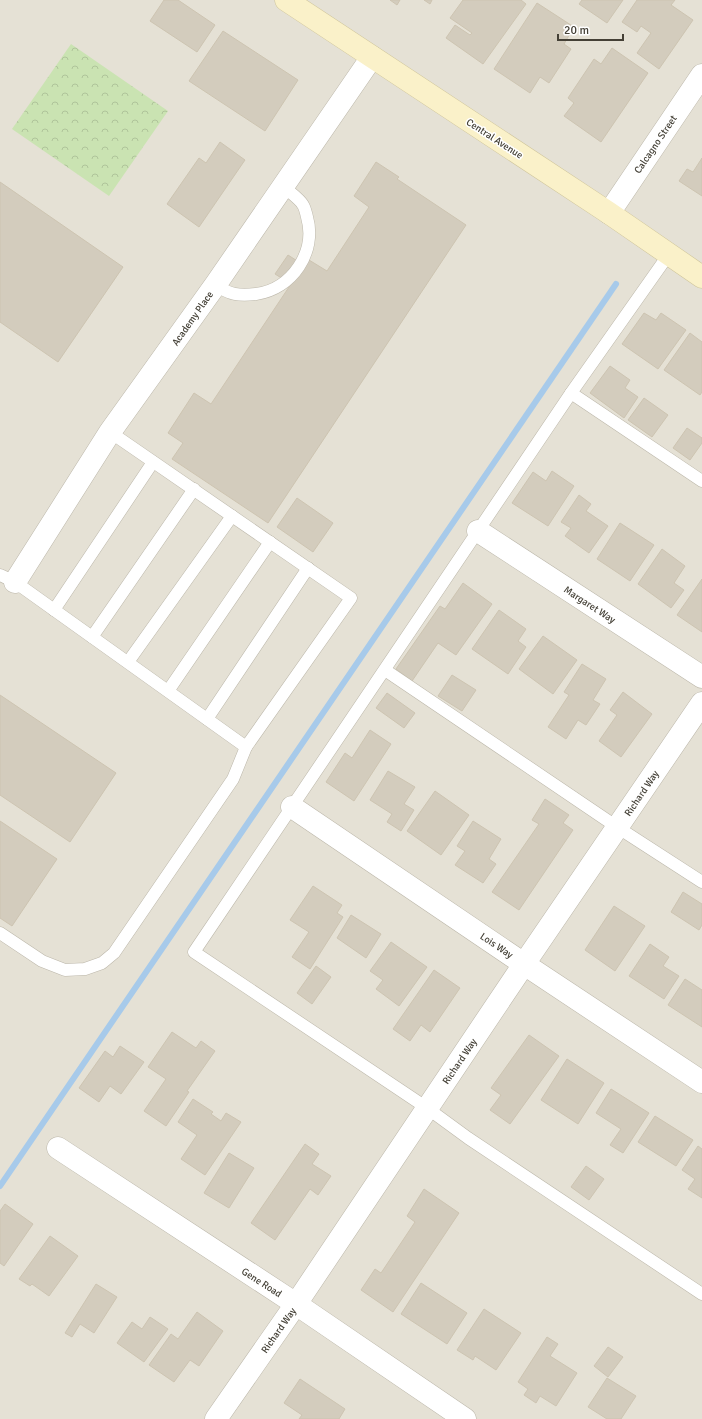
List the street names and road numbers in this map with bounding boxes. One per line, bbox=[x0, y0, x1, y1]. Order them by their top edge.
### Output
street label: Calcagno Street bbox=[632, 113, 680, 176]
street label: Central Avenue bbox=[464, 116, 525, 162]
street label: Academy Place bbox=[170, 289, 216, 348]
street label: Margaret Way bbox=[561, 584, 618, 626]
street label: Richard Way bbox=[622, 768, 662, 819]
street label: Lois Way bbox=[478, 930, 515, 961]
street label: Richard Way bbox=[440, 1036, 480, 1087]
street label: Gene Road bbox=[239, 1265, 284, 1300]
street label: Richard Way bbox=[259, 1305, 299, 1356]

